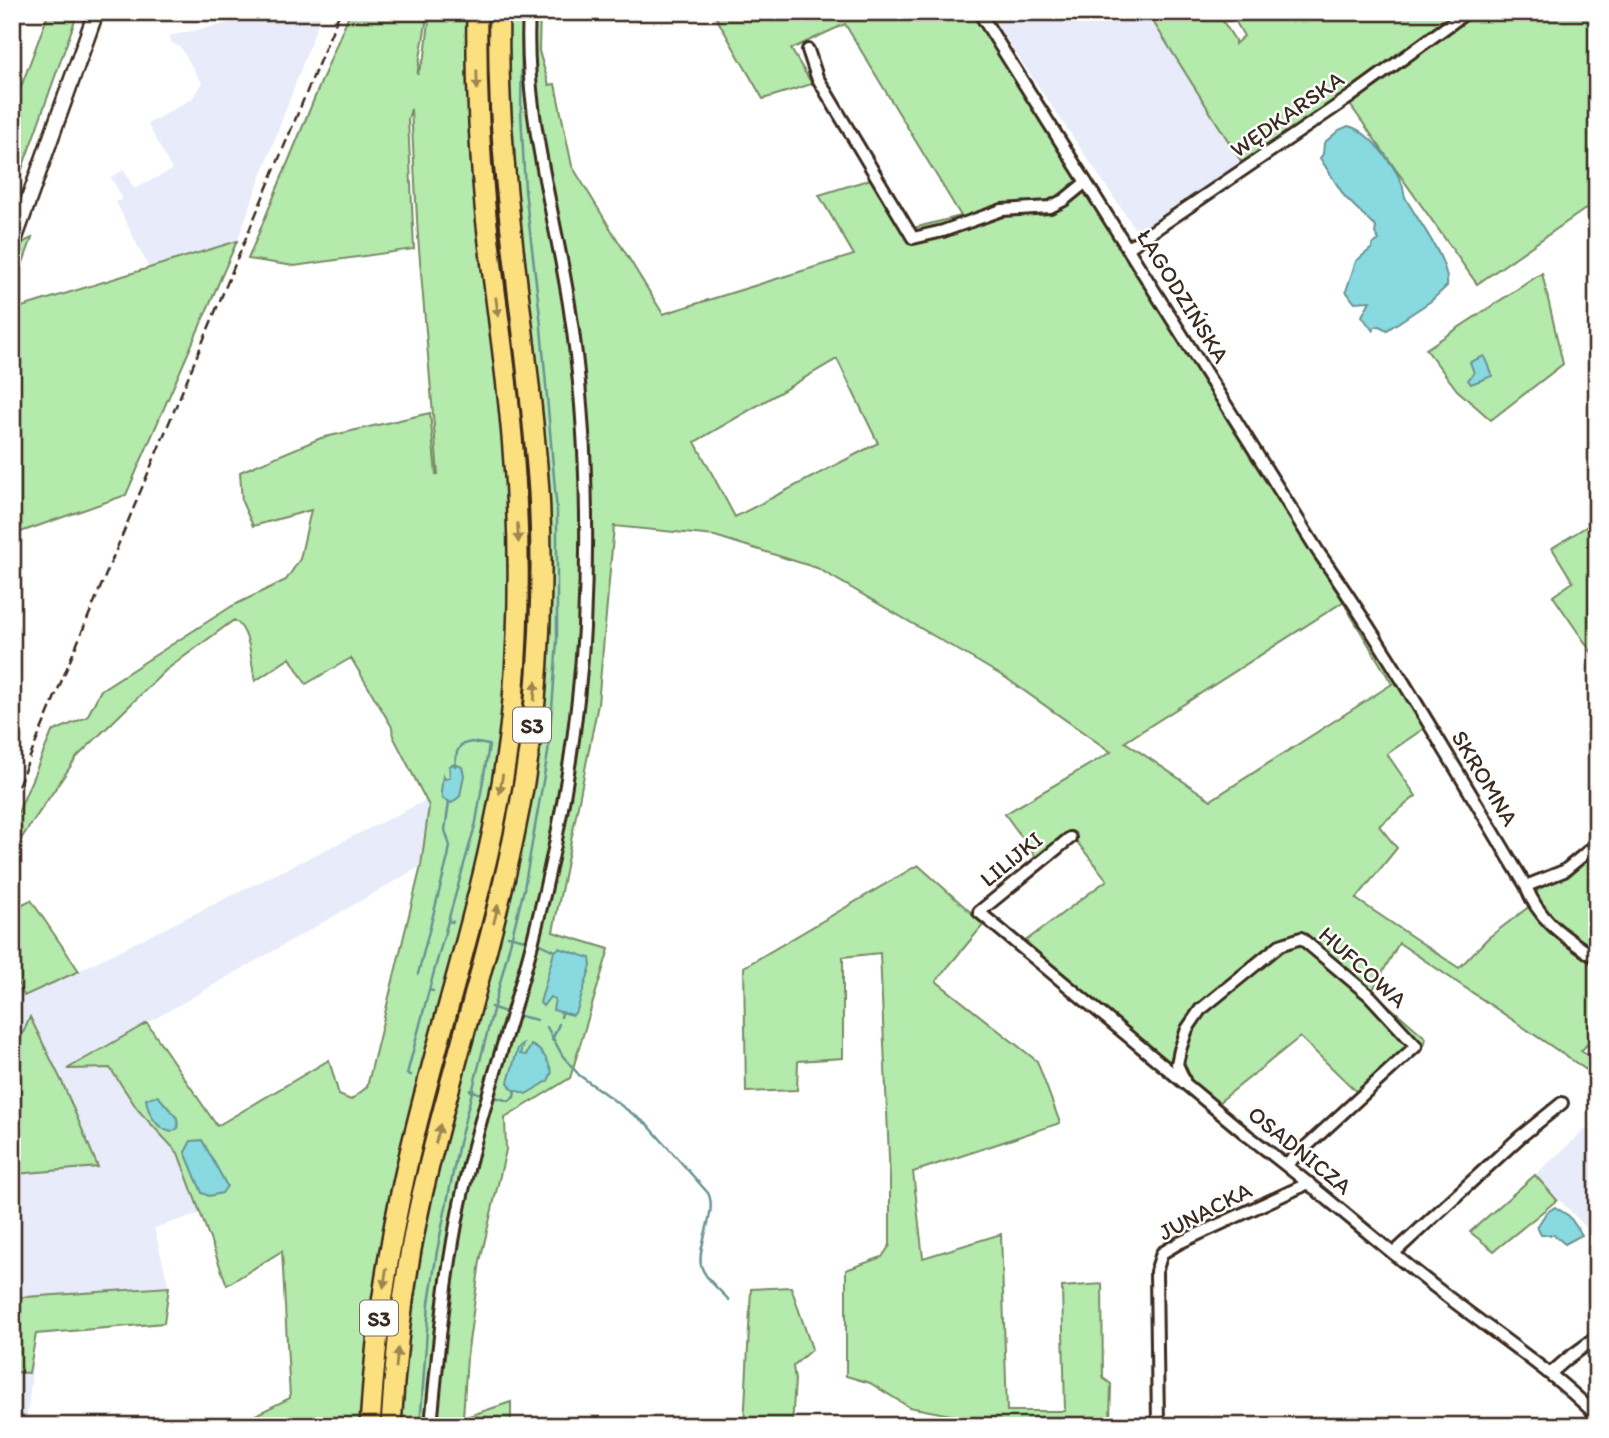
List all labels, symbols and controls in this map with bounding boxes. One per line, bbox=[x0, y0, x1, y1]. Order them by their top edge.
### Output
street label: WĘDKARSKA bbox=[1225, 64, 1350, 163]
one-way arrow bbox=[471, 70, 483, 92]
street label: ŁAGODZIŃSKA bbox=[1131, 224, 1235, 368]
one-way arrow bbox=[491, 296, 502, 318]
one-way arrow bbox=[513, 523, 524, 545]
one-way arrow bbox=[530, 679, 541, 701]
road number: S3 bbox=[513, 708, 551, 742]
street label: SKROMNA bbox=[1446, 725, 1525, 831]
one-way arrow bbox=[495, 773, 506, 795]
street label: LILIJKI bbox=[974, 825, 1048, 893]
one-way arrow bbox=[491, 903, 502, 925]
street label: HUFCOWA bbox=[1313, 920, 1413, 1014]
street label: OSADNICZA bbox=[1242, 1100, 1358, 1201]
one-way arrow bbox=[433, 1123, 443, 1144]
street label: JUNACKA bbox=[1154, 1175, 1257, 1246]
one-way arrow bbox=[379, 1267, 390, 1289]
road number: S3 bbox=[360, 1300, 398, 1336]
one-way arrow bbox=[392, 1347, 403, 1369]

